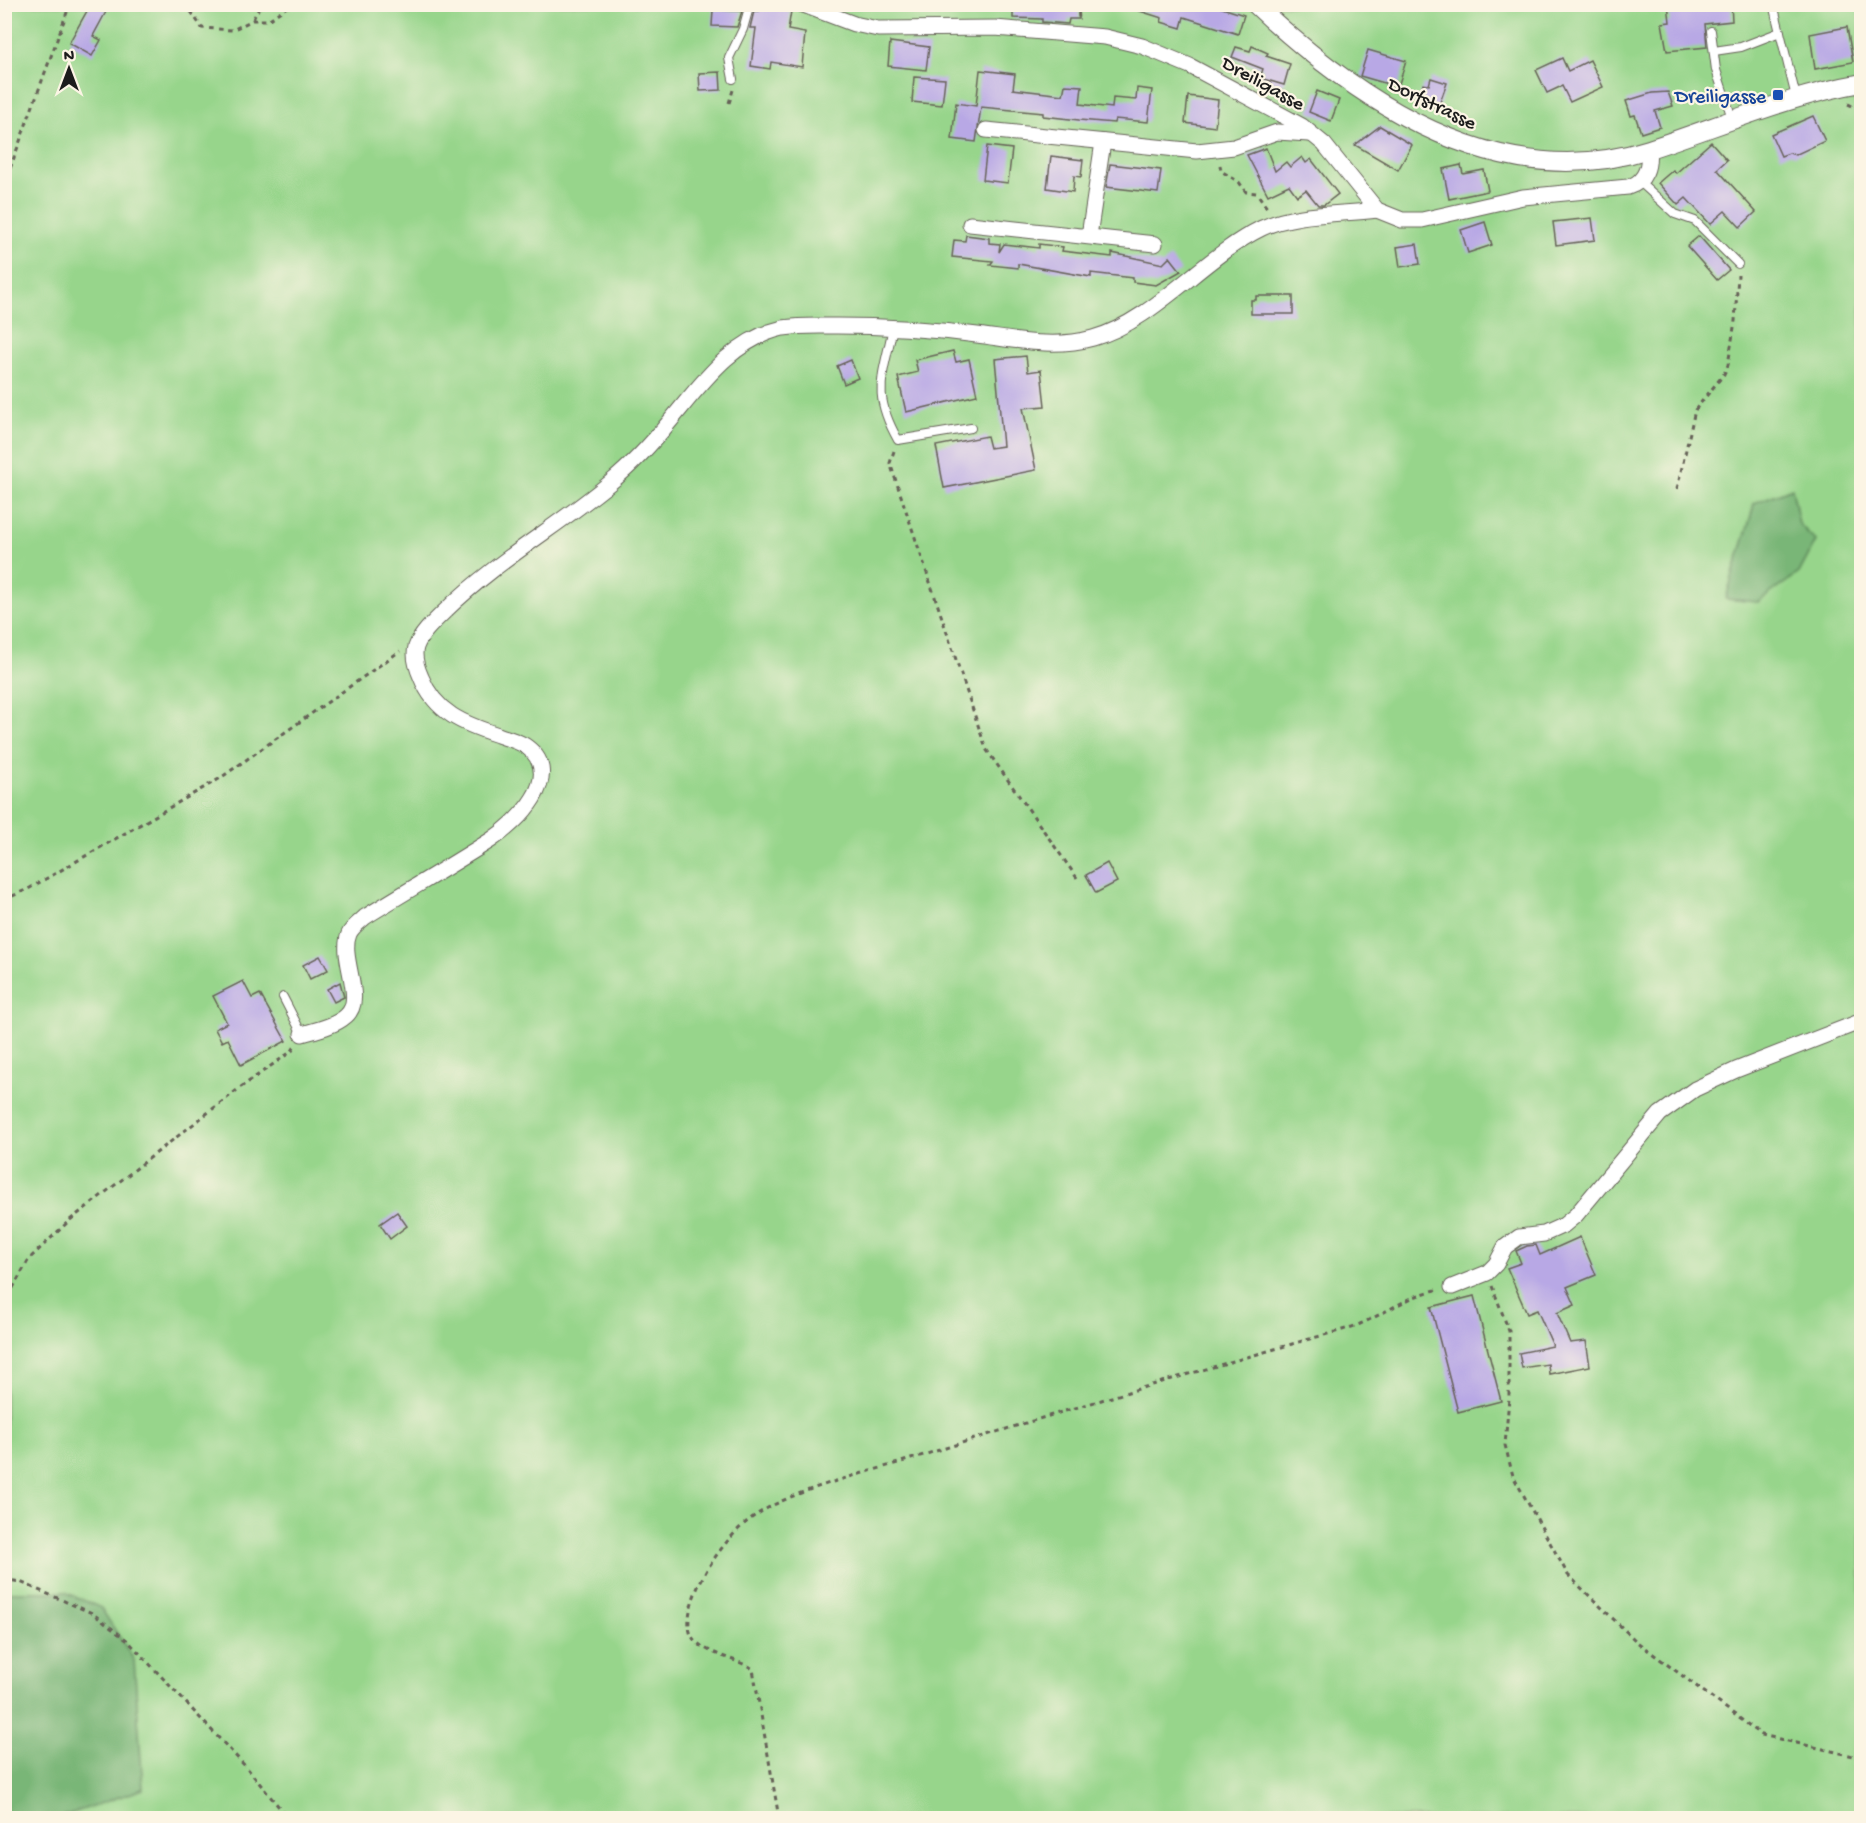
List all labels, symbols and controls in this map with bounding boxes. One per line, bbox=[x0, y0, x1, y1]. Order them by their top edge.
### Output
north arrow bbox=[39, 39, 99, 99]
text: N bbox=[64, 48, 75, 67]
street label: Dreiligasse bbox=[1215, 52, 1308, 118]
street label: Dorfstrasse bbox=[1382, 73, 1480, 137]
place label: Dreiligasse bbox=[1673, 87, 1767, 110]
marker: Dreiligasse bbox=[1771, 88, 1785, 102]

